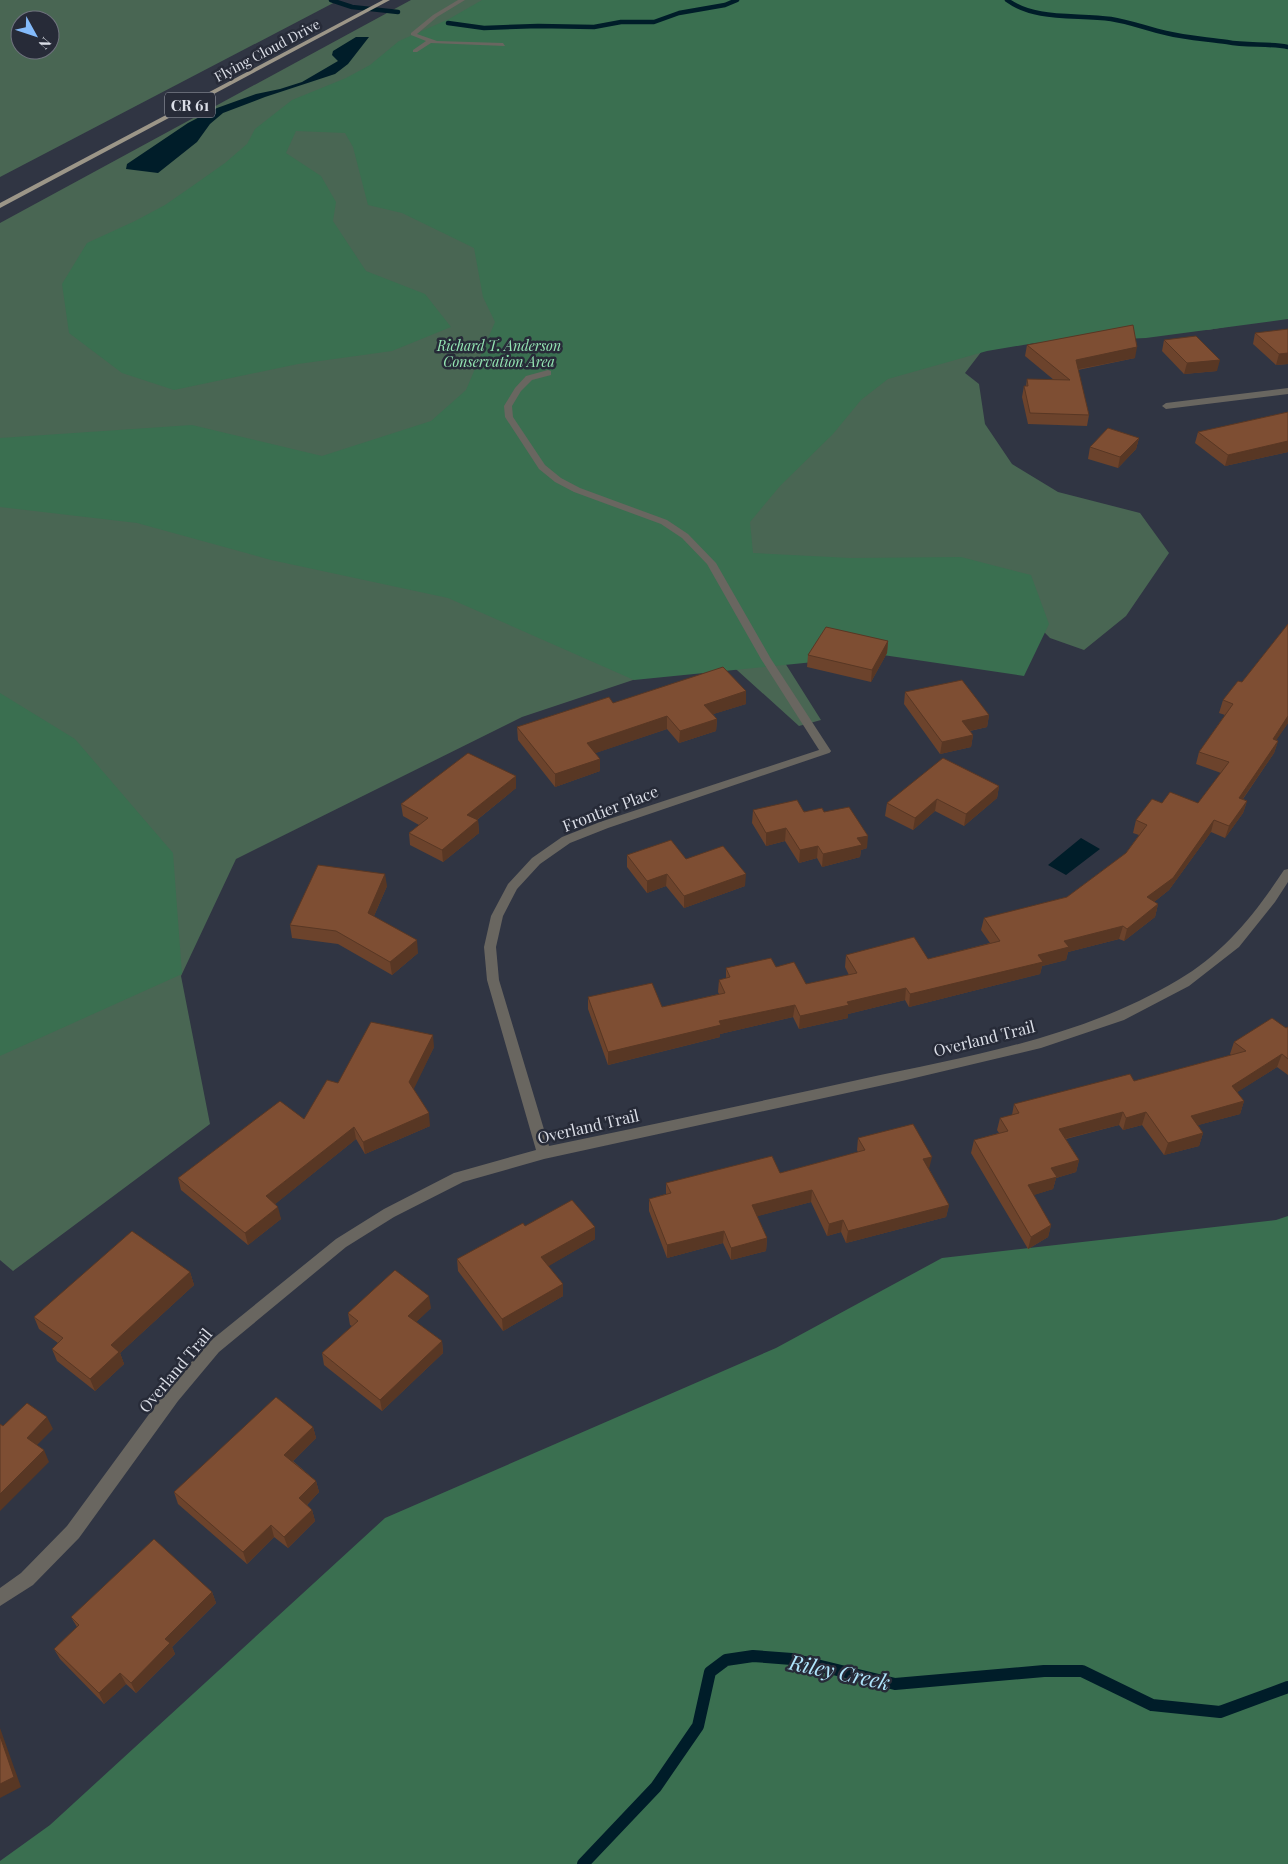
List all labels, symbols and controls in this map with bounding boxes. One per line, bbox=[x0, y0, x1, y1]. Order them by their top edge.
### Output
north arrow bbox=[10, 10, 60, 60]
street label: Flying Cloud Drive bbox=[211, 14, 323, 86]
text: N bbox=[35, 34, 56, 54]
road number: CR 61 bbox=[165, 92, 215, 118]
park label: Richard T. Anderson Conservation Area bbox=[436, 336, 561, 371]
street label: Frontier Place bbox=[559, 780, 661, 836]
street label: Overland Trail bbox=[931, 1015, 1037, 1061]
street label: Overland Trail bbox=[535, 1104, 641, 1148]
street label: Overland Trail bbox=[134, 1323, 217, 1416]
water label: Riley Creek bbox=[786, 1646, 893, 1695]

